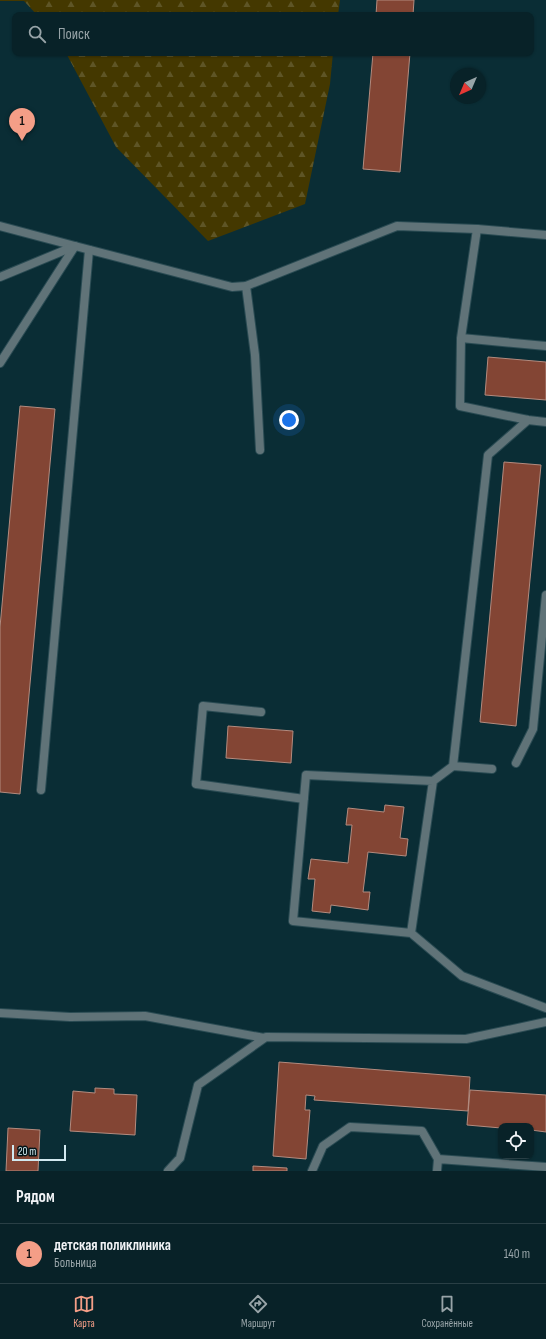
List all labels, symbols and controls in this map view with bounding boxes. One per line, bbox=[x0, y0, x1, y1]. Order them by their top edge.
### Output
search box bbox=[12, 12, 534, 56]
icon: search bbox=[26, 23, 48, 45]
text: Поиск bbox=[58, 25, 90, 44]
north arrow bbox=[450, 68, 486, 104]
pin: 1 bbox=[9, 108, 35, 141]
your location bbox=[279, 410, 299, 430]
map controls bbox=[498, 1123, 534, 1159]
button: locate bbox=[498, 1123, 534, 1159]
scale bar bbox=[12, 1143, 66, 1162]
text: 20 m bbox=[18, 1145, 36, 1158]
text: Рядом bbox=[16, 1187, 55, 1207]
text: детская поликлиника bbox=[54, 1236, 171, 1255]
text: 1 bbox=[26, 1246, 32, 1262]
text: 140 m bbox=[504, 1246, 530, 1262]
text: Больница bbox=[54, 1255, 97, 1271]
tab: Карта bbox=[73, 1293, 95, 1330]
tab: Маршрут bbox=[241, 1293, 276, 1330]
tab: Сохранённые bbox=[422, 1293, 473, 1330]

